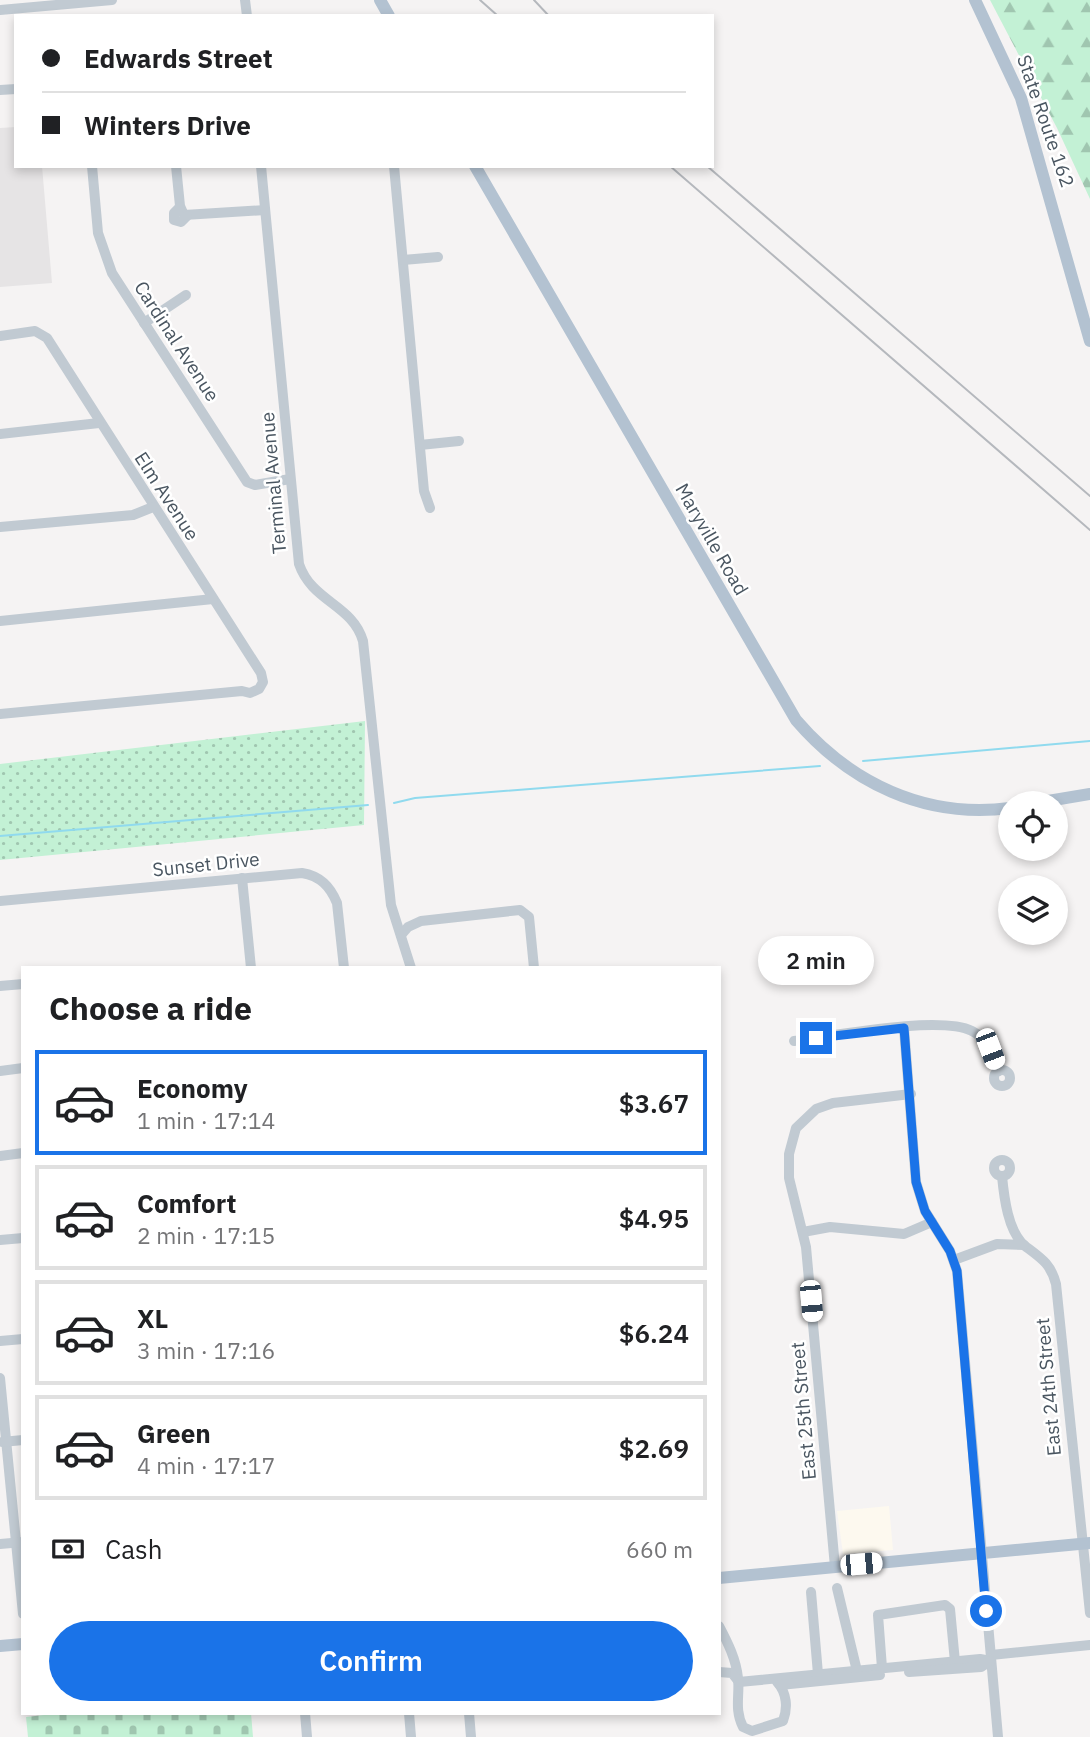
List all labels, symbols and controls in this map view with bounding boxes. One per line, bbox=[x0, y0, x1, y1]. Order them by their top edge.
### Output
text: Edwards Street bbox=[84, 41, 273, 75]
street label: State Route 162 bbox=[1012, 52, 1080, 190]
text: Winters Drive bbox=[84, 108, 251, 142]
street label: Cardinal Avenue bbox=[129, 276, 225, 406]
street label: Terminal Avenue bbox=[255, 411, 291, 555]
street label: Elm Avenue bbox=[129, 447, 205, 545]
street label: Maryville Road bbox=[670, 479, 754, 599]
map controls bbox=[998, 791, 1068, 945]
button: locate bbox=[998, 791, 1068, 861]
street label: Sunset Drive bbox=[151, 846, 261, 882]
button: layers bbox=[998, 875, 1068, 945]
callout: 2 min bbox=[758, 936, 874, 986]
text: 2 min bbox=[786, 945, 846, 975]
text: Choose a ride bbox=[49, 987, 252, 1029]
route end bbox=[800, 1022, 832, 1054]
car bbox=[973, 1026, 1008, 1072]
icon: car bbox=[53, 1071, 116, 1134]
text: Economy bbox=[137, 1071, 248, 1105]
text: $3.67 bbox=[619, 1086, 689, 1120]
text: 1 min · 17:14 bbox=[137, 1105, 275, 1135]
icon: car bbox=[53, 1186, 116, 1249]
text: Comfort bbox=[137, 1186, 236, 1220]
text: $4.95 bbox=[619, 1201, 689, 1235]
text: 2 min · 17:15 bbox=[137, 1220, 275, 1250]
car bbox=[799, 1279, 824, 1323]
icon: car bbox=[53, 1301, 116, 1364]
text: XL bbox=[137, 1301, 168, 1335]
text: $6.24 bbox=[619, 1316, 689, 1350]
street label: East 24th Street bbox=[1030, 1317, 1066, 1457]
text: 3 min · 17:16 bbox=[137, 1335, 275, 1365]
street label: East 25th Street bbox=[785, 1341, 821, 1481]
icon: car bbox=[53, 1416, 116, 1479]
text: Green bbox=[137, 1416, 211, 1450]
text: $2.69 bbox=[619, 1431, 689, 1465]
text: 4 min · 17:17 bbox=[137, 1450, 275, 1480]
icon: cash bbox=[49, 1530, 87, 1568]
text: Cash bbox=[105, 1532, 162, 1566]
text: 660 m bbox=[626, 1534, 693, 1564]
car bbox=[840, 1552, 883, 1576]
route start bbox=[970, 1595, 1002, 1627]
button: Confirm bbox=[49, 1621, 693, 1701]

